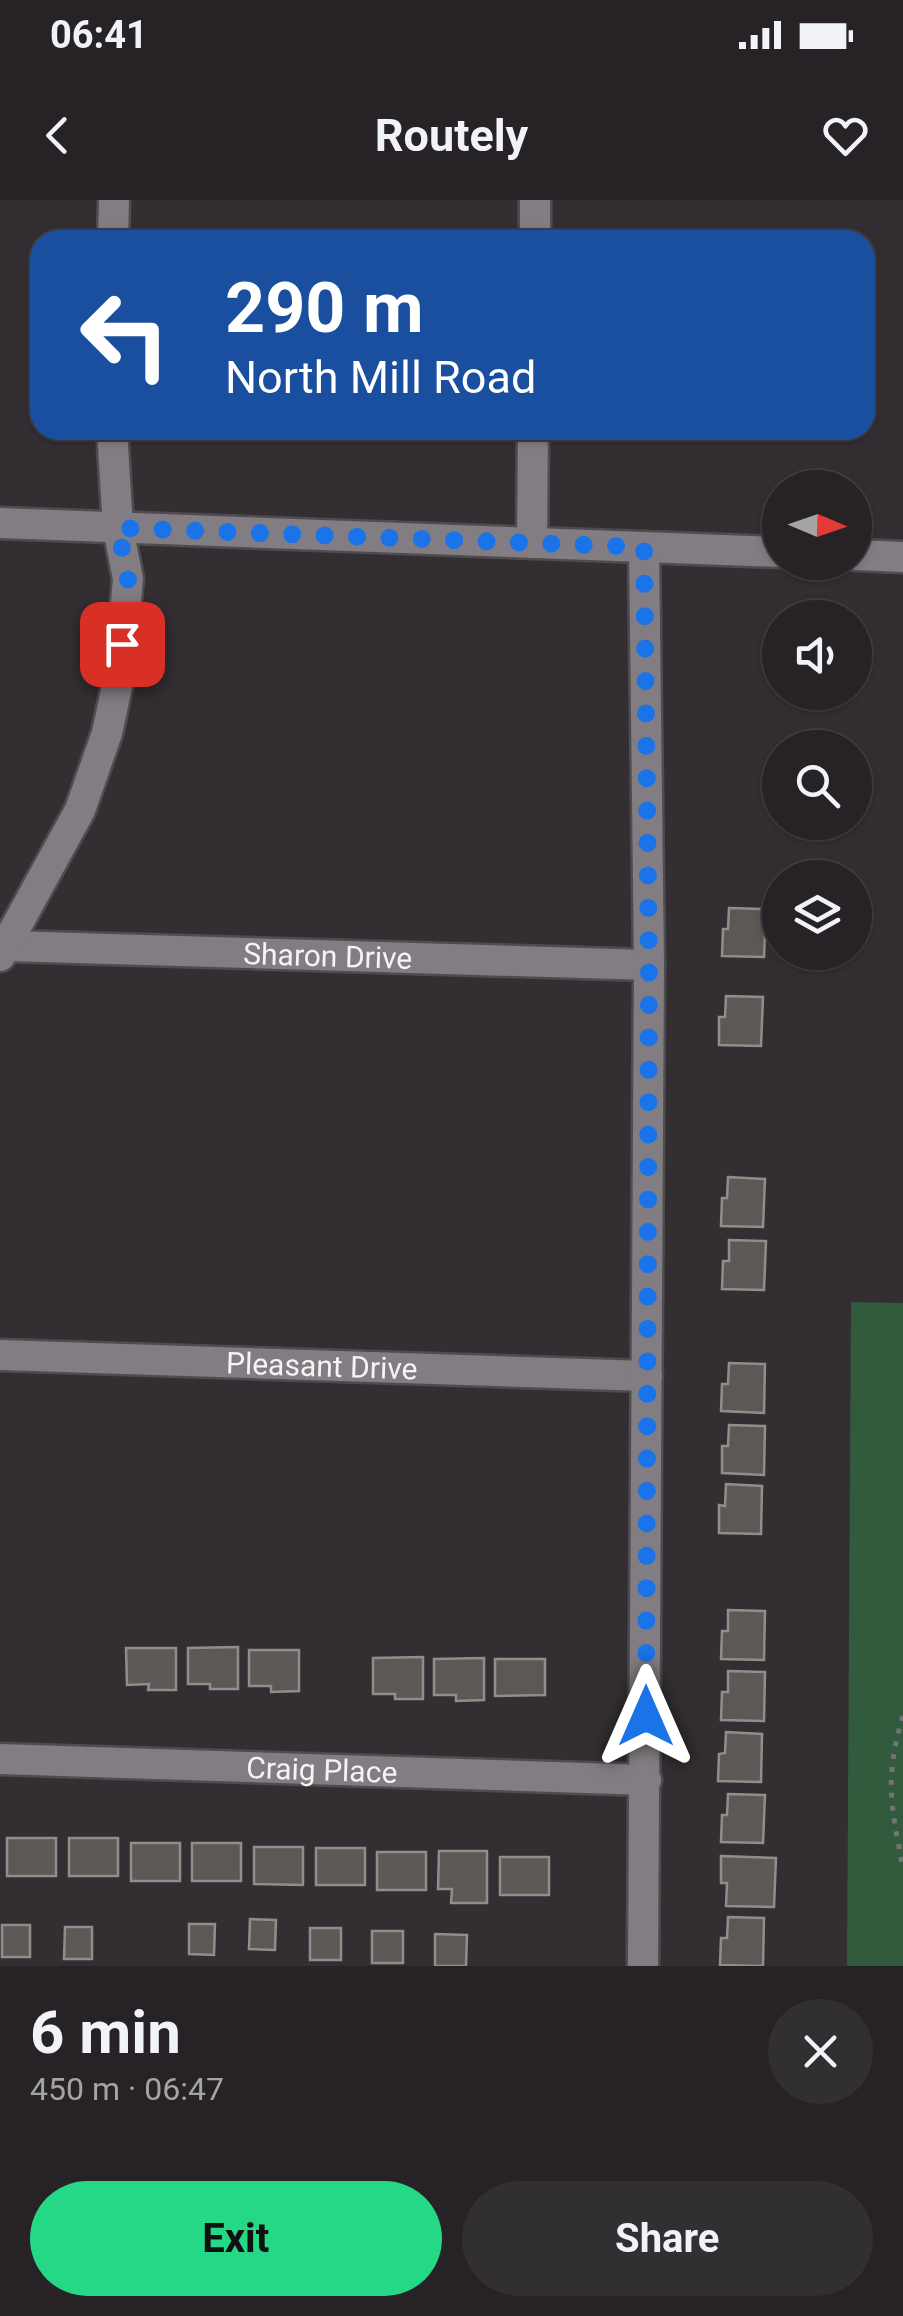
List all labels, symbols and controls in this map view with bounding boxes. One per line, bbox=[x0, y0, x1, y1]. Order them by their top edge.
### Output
text: 06:41 bbox=[50, 13, 148, 57]
icon: back bbox=[30, 108, 85, 163]
icon: heart bbox=[818, 108, 873, 163]
text: Routely bbox=[375, 109, 528, 162]
text: 290 m bbox=[225, 267, 424, 349]
icon: left bbox=[60, 270, 190, 400]
text: North Mill Road bbox=[225, 351, 536, 404]
north arrow bbox=[762, 470, 872, 580]
map controls bbox=[762, 470, 872, 970]
button: sound bbox=[762, 600, 872, 710]
pin bbox=[80, 602, 165, 687]
icon: arrive bbox=[95, 617, 150, 672]
button: search bbox=[762, 730, 872, 840]
button: layers bbox=[762, 860, 872, 970]
street label: Sharon Drive bbox=[243, 935, 413, 975]
street label: Pleasant Drive bbox=[226, 1345, 418, 1386]
position arrow bbox=[594, 1664, 698, 1768]
street label: Craig Place bbox=[246, 1750, 398, 1789]
text: 6 min bbox=[30, 1997, 181, 2068]
button: close bbox=[768, 1999, 873, 2104]
text: 450 m · 06:47 bbox=[30, 2070, 224, 2108]
button: Exit bbox=[30, 2181, 442, 2296]
button: Share bbox=[462, 2181, 873, 2296]

